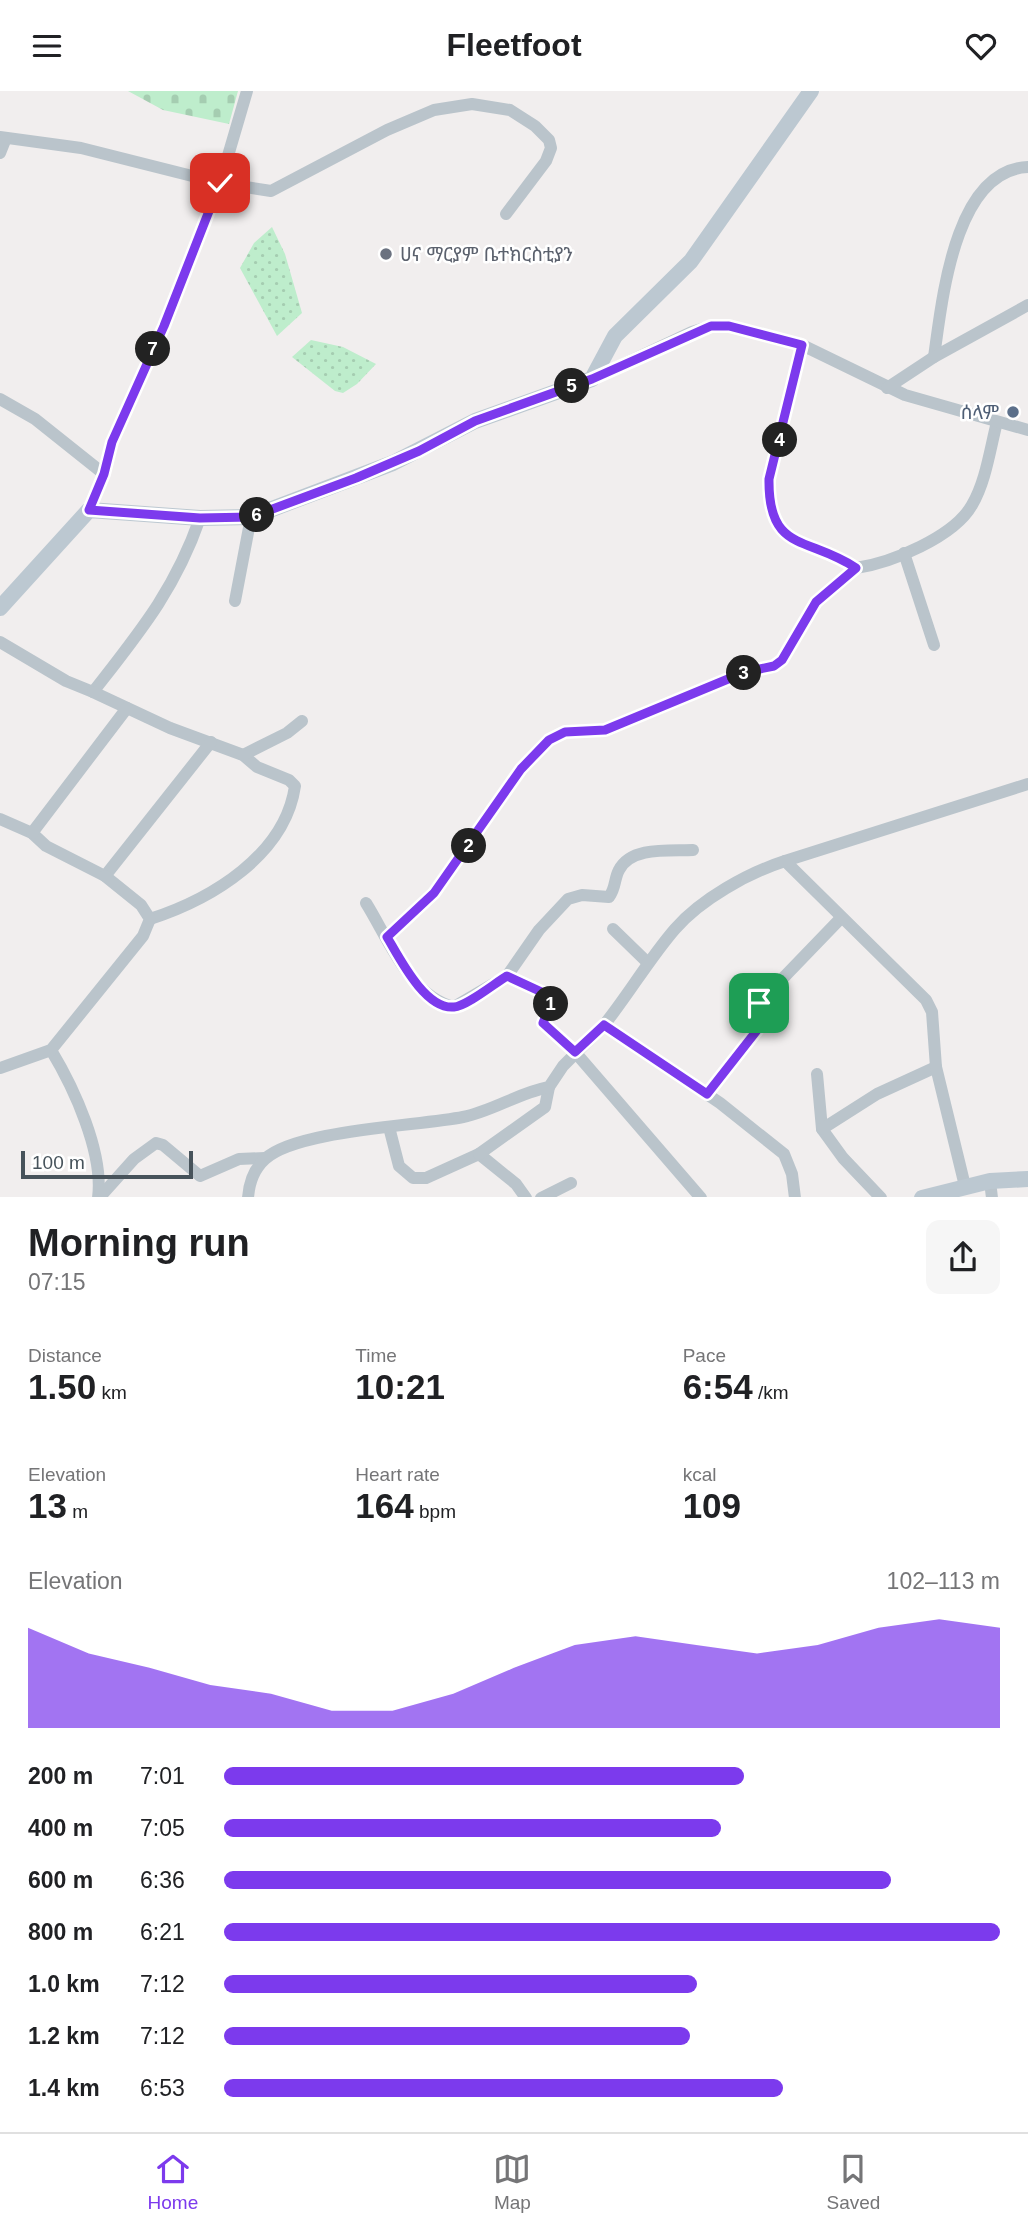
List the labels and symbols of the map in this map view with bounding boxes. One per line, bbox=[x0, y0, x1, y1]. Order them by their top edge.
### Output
pin bbox=[190, 153, 250, 213]
place label: ሀና ማርያም ቤተክርስቲያን bbox=[400, 244, 573, 265]
marker: ሀና ማርያም ቤተክርስቲያን bbox=[378, 246, 394, 262]
pin: 7 bbox=[136, 331, 170, 367]
pin: 5 bbox=[554, 369, 590, 403]
place label: ሰላም bbox=[961, 402, 999, 423]
marker: ሰላም bbox=[1005, 404, 1021, 420]
pin: 4 bbox=[762, 423, 798, 457]
pin: 6 bbox=[240, 497, 274, 533]
pin: 3 bbox=[726, 655, 762, 691]
pin: 2 bbox=[452, 829, 486, 863]
pin bbox=[729, 973, 789, 1033]
pin: 1 bbox=[534, 986, 568, 1021]
scale bar bbox=[21, 1149, 192, 1180]

